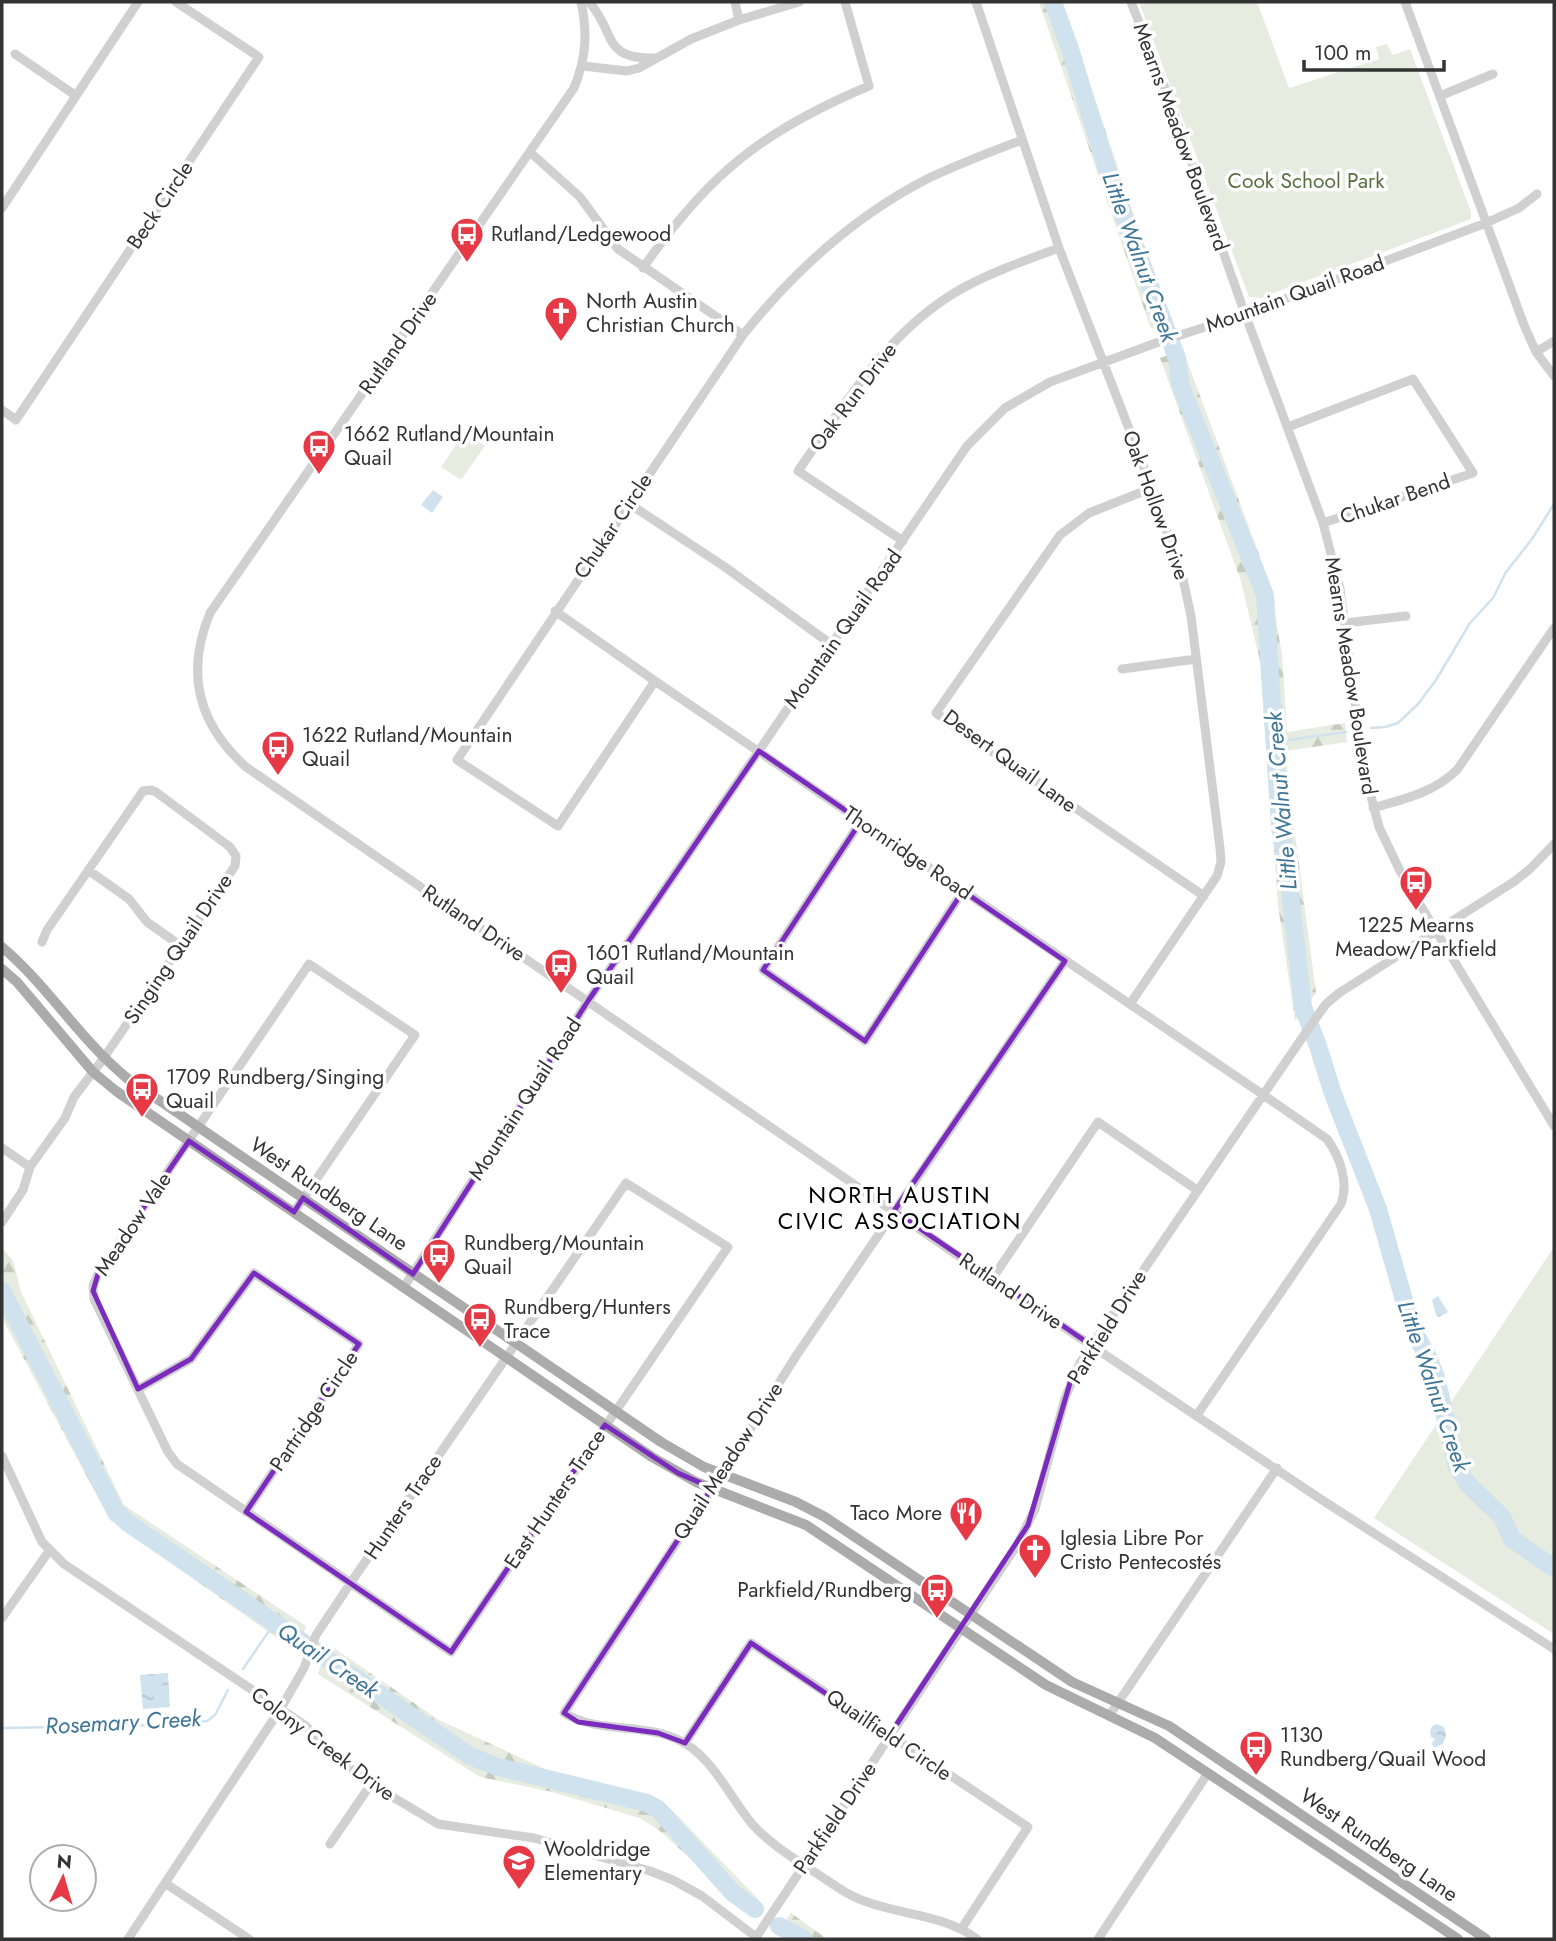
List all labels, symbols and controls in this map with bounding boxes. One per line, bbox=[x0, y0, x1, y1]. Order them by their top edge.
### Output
street label: Mearns Meadow Boulevard bbox=[1126, 19, 1236, 255]
scale bar bbox=[1304, 28, 1444, 72]
text: 100 m bbox=[1314, 38, 1371, 68]
street label: Beck Circle bbox=[119, 155, 201, 255]
park label: Cook School Park bbox=[1228, 166, 1385, 196]
water label: Little Walnut Creek bbox=[1093, 167, 1187, 348]
bus stop icon: Rutland/Ledgewood bbox=[448, 215, 486, 264]
place label: Rutland/Ledgewood bbox=[491, 219, 671, 249]
street label: Mountain Quail Road bbox=[1202, 248, 1388, 340]
street label: Rutland Drive bbox=[352, 286, 444, 400]
place label: North Austin Christian Church bbox=[586, 286, 735, 340]
church icon: North Austin Christian Church bbox=[542, 294, 580, 343]
street label: Oak Run Drive bbox=[802, 336, 904, 458]
place label: 1662 Rutland/Mountain Quail bbox=[344, 419, 555, 473]
street label: Oak Hollow Drive bbox=[1115, 426, 1197, 584]
bus stop icon: 1662 Rutland/Mountain Quail bbox=[300, 427, 338, 476]
street label: Chukar Bend bbox=[1336, 466, 1454, 532]
street label: Chukar Circle bbox=[567, 467, 660, 585]
street label: Mountain Quail Road bbox=[777, 543, 909, 715]
street label: Mearns Meadow Boulevard bbox=[1317, 555, 1385, 797]
street label: Desert Quail Lane bbox=[937, 702, 1083, 820]
water label: Little Walnut Creek bbox=[1256, 709, 1306, 892]
place label: 1622 Rutland/Mountain Quail bbox=[302, 720, 512, 774]
bus stop icon: 1622 Rutland/Mountain Quail bbox=[259, 728, 297, 777]
street label: Thornridge Road bbox=[838, 799, 978, 907]
bus stop icon: 1225 Mearns Meadow/Parkfield bbox=[1397, 863, 1435, 912]
street label: Singing Quail Drive bbox=[116, 868, 240, 1030]
street label: Rutland Drive bbox=[416, 877, 532, 969]
place label: 1225 Mearns Meadow/Parkfield bbox=[1335, 910, 1497, 964]
place label: 1601 Rutland/Mountain Quail bbox=[586, 938, 795, 992]
bus stop icon: 1601 Rutland/Mountain Quail bbox=[542, 946, 580, 995]
street label: Mountain Quail Road bbox=[461, 1012, 589, 1186]
place label: 1709 Rundberg/Singing Quail bbox=[166, 1062, 384, 1116]
bus stop icon: 1709 Rundberg/Singing Quail bbox=[123, 1070, 161, 1119]
street label: West Rundberg Lane bbox=[244, 1130, 414, 1258]
street label: Meadow Vale bbox=[87, 1166, 179, 1282]
district label: NORTH AUSTIN CIVIC ASSOCIATION bbox=[778, 1178, 1022, 1238]
place label: Rundberg/Mountain Quail bbox=[464, 1228, 644, 1282]
bus stop icon: Rundberg/Mountain Quail bbox=[420, 1236, 458, 1285]
street label: Rutland Drive bbox=[953, 1245, 1069, 1337]
street label: Parkfield Drive bbox=[1060, 1264, 1154, 1390]
place label: Rundberg/Hunters Trace bbox=[504, 1292, 671, 1346]
water label: Little Walnut Creek bbox=[1389, 1296, 1480, 1477]
bus stop icon: Rundberg/Hunters Trace bbox=[461, 1300, 499, 1349]
street label: Partridge Circle bbox=[263, 1345, 366, 1477]
street label: Quail Meadow Drive bbox=[666, 1376, 790, 1546]
street label: East Hunters Trace bbox=[497, 1423, 613, 1575]
street label: Hunters Trace bbox=[357, 1448, 449, 1566]
restaurant icon: Taco More bbox=[947, 1494, 985, 1543]
place label: Taco More bbox=[850, 1498, 942, 1528]
place label: Iglesia Libre Por Cristo Pentecostés bbox=[1060, 1523, 1221, 1577]
church icon: Iglesia Libre Por Cristo Pentecostés bbox=[1016, 1531, 1054, 1580]
bus stop icon: Parkfield/Rundberg bbox=[918, 1571, 956, 1620]
place label: Parkfield/Rundberg bbox=[737, 1575, 912, 1605]
water label: Quail Creek bbox=[271, 1614, 386, 1707]
street label: Colony Creek Drive bbox=[245, 1680, 402, 1808]
street label: Quailfield Circle bbox=[820, 1682, 958, 1788]
water label: Rosemary Creek bbox=[44, 1701, 203, 1743]
place label: 1130 Rundberg/Quail Wood bbox=[1280, 1720, 1486, 1774]
bus stop icon: 1130 Rundberg/Quail Wood bbox=[1237, 1728, 1275, 1777]
street label: Parkfield Drive bbox=[786, 1756, 884, 1880]
street label: West Rundberg Lane bbox=[1294, 1781, 1464, 1909]
place label: Wooldridge Elementary bbox=[544, 1834, 650, 1888]
school or university icon: Wooldridge Elementary bbox=[500, 1842, 538, 1891]
north arrow bbox=[28, 1843, 98, 1913]
text: N bbox=[56, 1847, 73, 1876]

